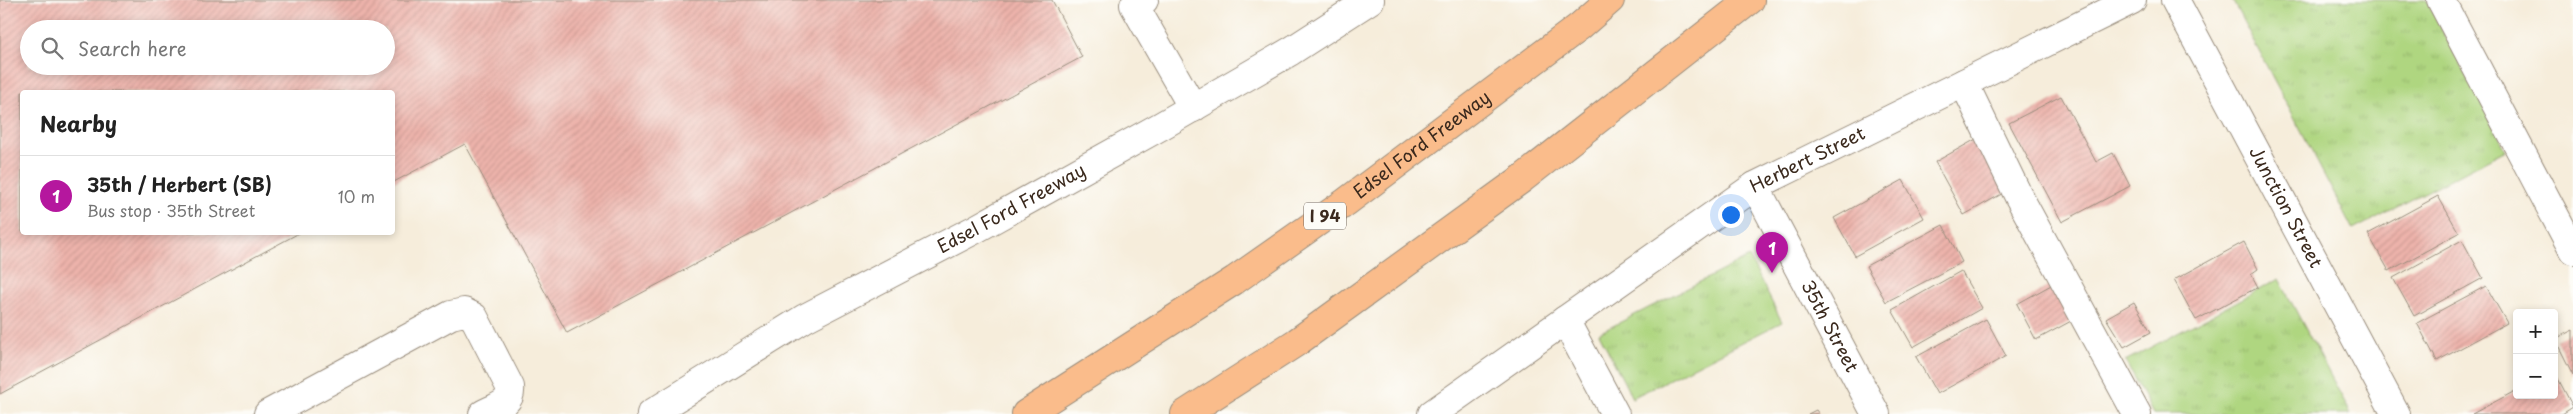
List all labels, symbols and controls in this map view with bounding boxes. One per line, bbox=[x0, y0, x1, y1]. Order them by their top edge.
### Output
search box bbox=[20, 20, 395, 75]
icon: search bbox=[38, 34, 66, 62]
text: Search here bbox=[78, 34, 187, 62]
street label: Edsel Ford Freeway bbox=[1347, 83, 1495, 204]
text: Nearby bbox=[40, 107, 117, 139]
street label: Herbert Street bbox=[1745, 119, 1869, 199]
street label: Junction Street bbox=[2244, 141, 2330, 272]
street label: Edsel Ford Freeway bbox=[932, 156, 1090, 259]
text: 35th / Herbert (SB) bbox=[87, 170, 272, 198]
text: 1 bbox=[52, 184, 60, 208]
text: 10 m bbox=[338, 184, 375, 208]
text: Bus stop · 35th Street bbox=[87, 198, 255, 222]
road number: I 94 bbox=[1304, 202, 1346, 230]
your location bbox=[1718, 202, 1744, 228]
pin: 1 bbox=[1756, 232, 1788, 273]
street label: 35th Street bbox=[1795, 275, 1866, 376]
map controls bbox=[2513, 309, 2558, 399]
button: + bbox=[2513, 309, 2558, 354]
button: − bbox=[2513, 354, 2558, 399]

